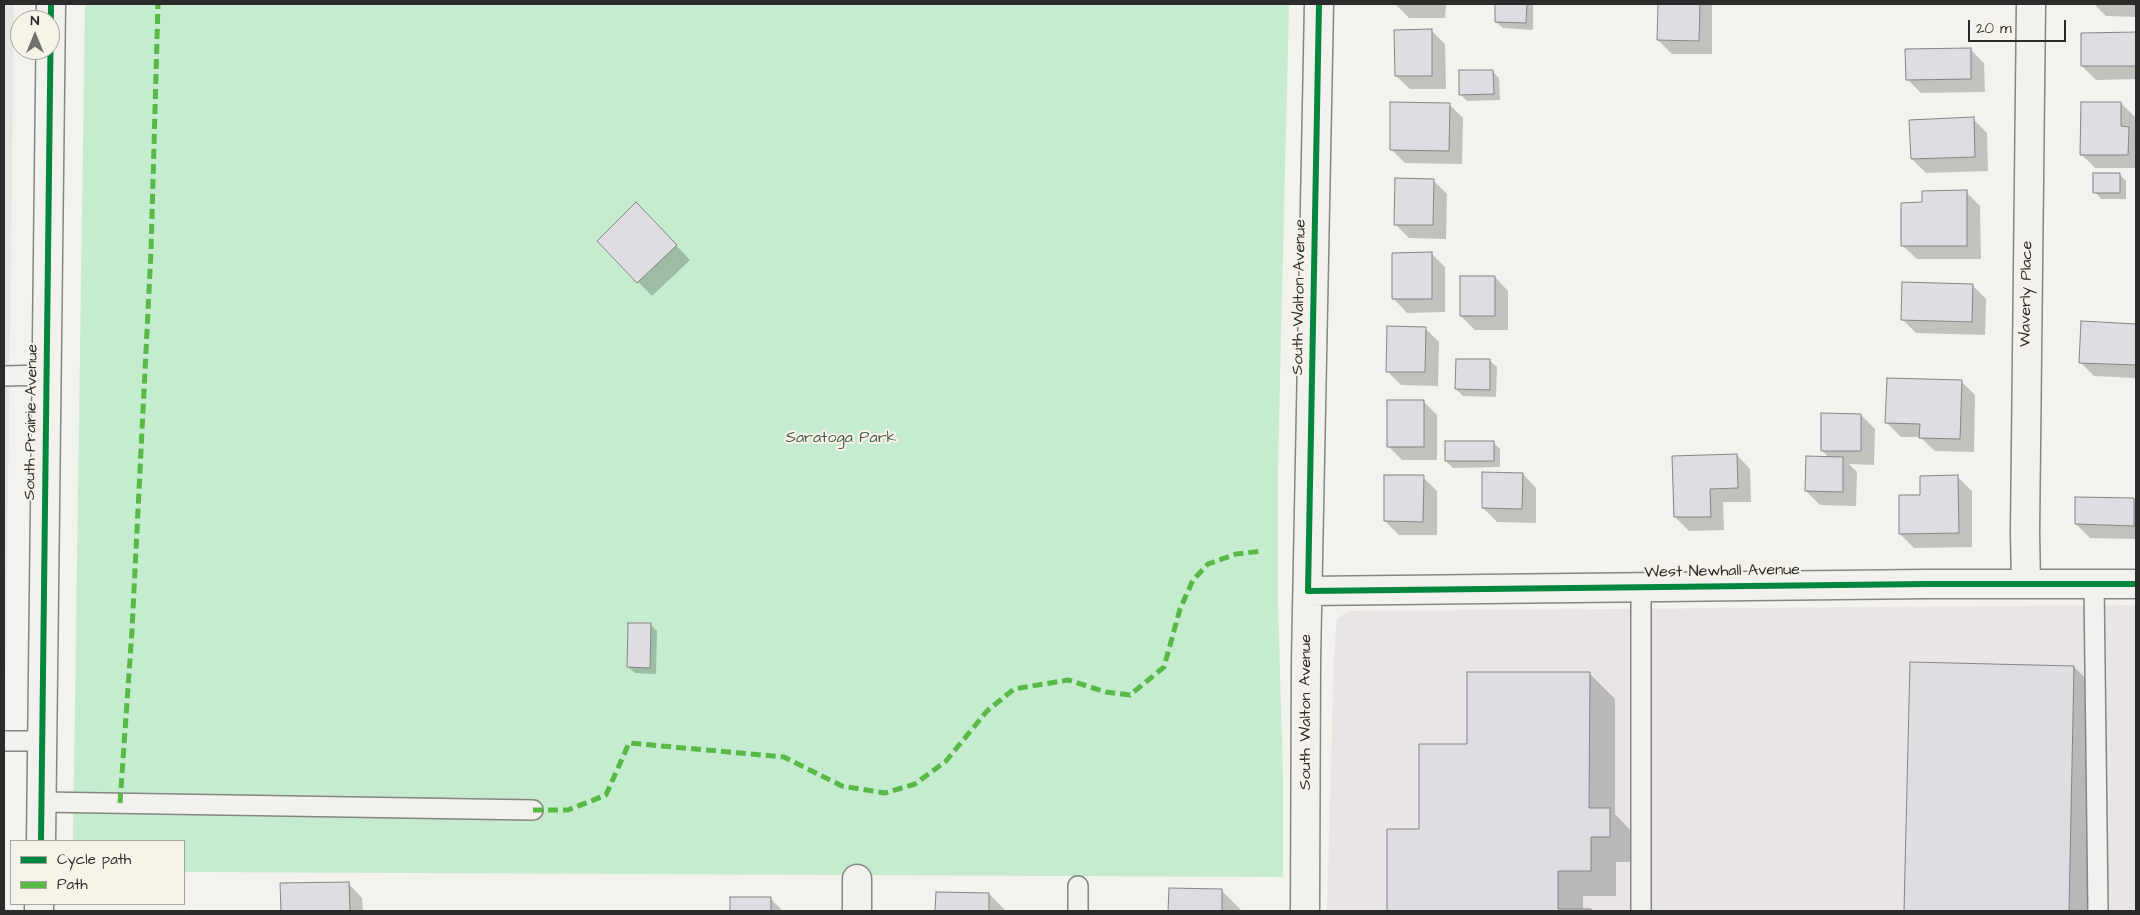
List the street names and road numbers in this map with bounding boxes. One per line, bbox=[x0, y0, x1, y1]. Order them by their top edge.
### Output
street label: South Walton Avenue bbox=[1289, 219, 1311, 375]
street label: Waverly Place bbox=[2016, 241, 2038, 347]
street label: South Prairie Avenue bbox=[21, 344, 43, 500]
street label: West Newhall Avenue bbox=[1644, 561, 1800, 583]
street label: South Walton Avenue bbox=[1297, 634, 1317, 790]

